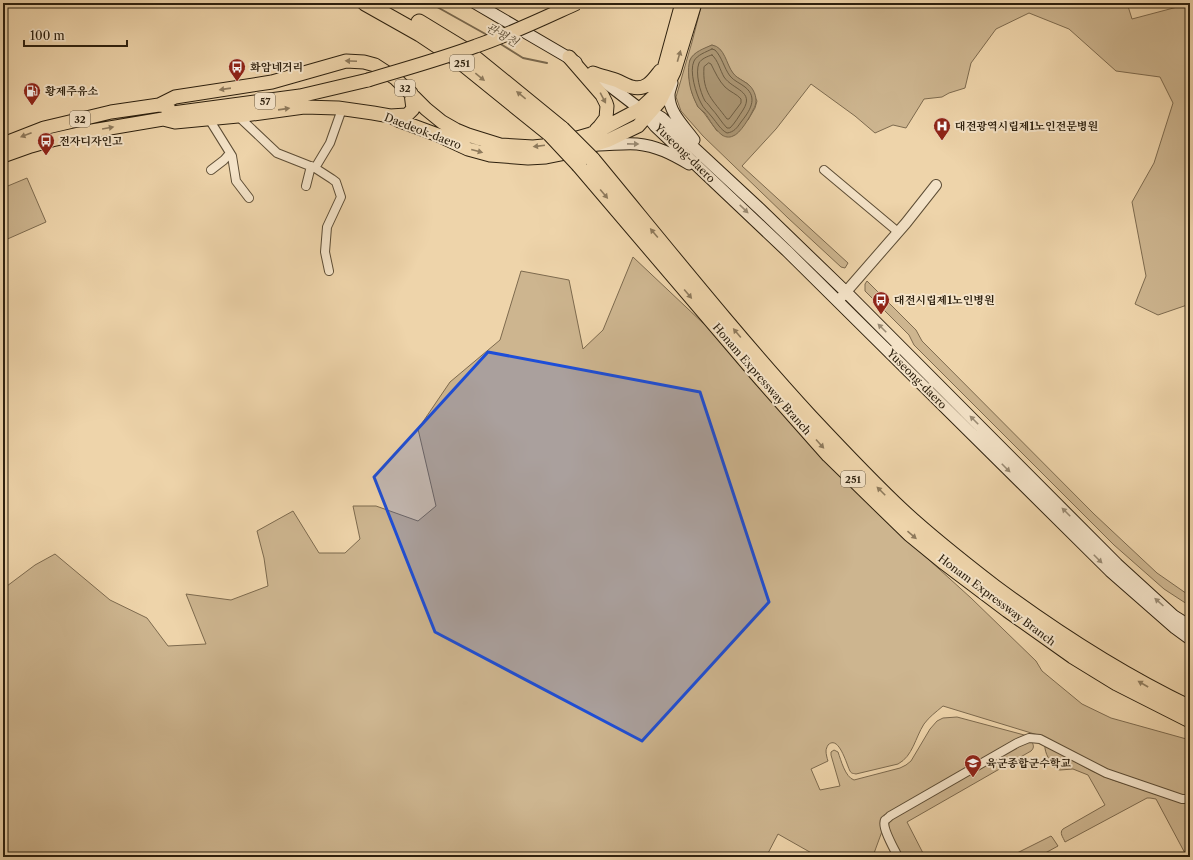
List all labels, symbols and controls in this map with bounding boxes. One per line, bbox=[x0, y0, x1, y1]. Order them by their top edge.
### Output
water label: 관평천 bbox=[483, 19, 522, 50]
scale bar bbox=[24, 22, 127, 48]
text: 100 m bbox=[30, 28, 65, 43]
one-way arrow bbox=[676, 50, 682, 62]
road number: 251 bbox=[450, 55, 474, 71]
bus stop icon: 화암네거리 bbox=[227, 57, 247, 82]
one-way arrow bbox=[345, 58, 357, 65]
place label: 화암네거리 bbox=[250, 60, 303, 74]
one-way arrow bbox=[474, 73, 485, 82]
road number: 32 bbox=[395, 80, 415, 96]
fuel station icon: 황제주유소 bbox=[22, 81, 42, 106]
place label: 황제주유소 bbox=[45, 84, 99, 98]
one-way arrow bbox=[219, 86, 231, 92]
one-way arrow bbox=[516, 91, 527, 100]
one-way arrow bbox=[599, 92, 606, 104]
road number: 57 bbox=[255, 93, 275, 109]
one-way arrow bbox=[278, 106, 291, 112]
street label: Daedeok-daero bbox=[383, 110, 464, 152]
road number: 32 bbox=[70, 111, 90, 127]
hospital icon: 대전광역시립제1노인전문병원 bbox=[932, 116, 952, 141]
place label: 대전광역시립제1노인전문병원 bbox=[955, 119, 1098, 133]
street label: Yuseong-daero bbox=[651, 120, 718, 186]
one-way arrow bbox=[102, 125, 114, 131]
bus stop icon: 전자디자인고 bbox=[36, 131, 56, 156]
one-way arrow bbox=[19, 133, 31, 139]
place label: 전자디자인고 bbox=[59, 134, 123, 148]
one-way arrow bbox=[627, 141, 640, 147]
one-way arrow bbox=[533, 143, 545, 150]
one-way arrow bbox=[470, 149, 483, 155]
one-way arrow bbox=[600, 189, 609, 200]
one-way arrow bbox=[739, 205, 749, 214]
one-way arrow bbox=[649, 228, 658, 239]
one-way arrow bbox=[684, 288, 693, 299]
bus stop icon: 대전시립제1노인병원 bbox=[871, 290, 891, 315]
place label: 대전시립제1노인병원 bbox=[894, 293, 995, 307]
street label: Honam Expressway Branch bbox=[710, 320, 814, 438]
one-way arrow bbox=[877, 323, 887, 333]
one-way arrow bbox=[733, 328, 741, 338]
street label: Yuseong-daero bbox=[883, 345, 950, 412]
one-way arrow bbox=[969, 415, 979, 425]
one-way arrow bbox=[815, 439, 824, 450]
one-way arrow bbox=[1001, 463, 1011, 473]
road number: 251 bbox=[841, 471, 865, 487]
one-way arrow bbox=[876, 486, 886, 496]
one-way arrow bbox=[1061, 507, 1071, 517]
one-way arrow bbox=[907, 531, 918, 540]
street label: Honam Expressway Branch bbox=[936, 551, 1059, 649]
one-way arrow bbox=[1093, 554, 1103, 564]
one-way arrow bbox=[1154, 598, 1165, 607]
one-way arrow bbox=[1137, 681, 1149, 688]
school or university icon: 육군종합군수학교 bbox=[963, 753, 983, 778]
place label: 육군종합군수학교 bbox=[986, 756, 1071, 770]

